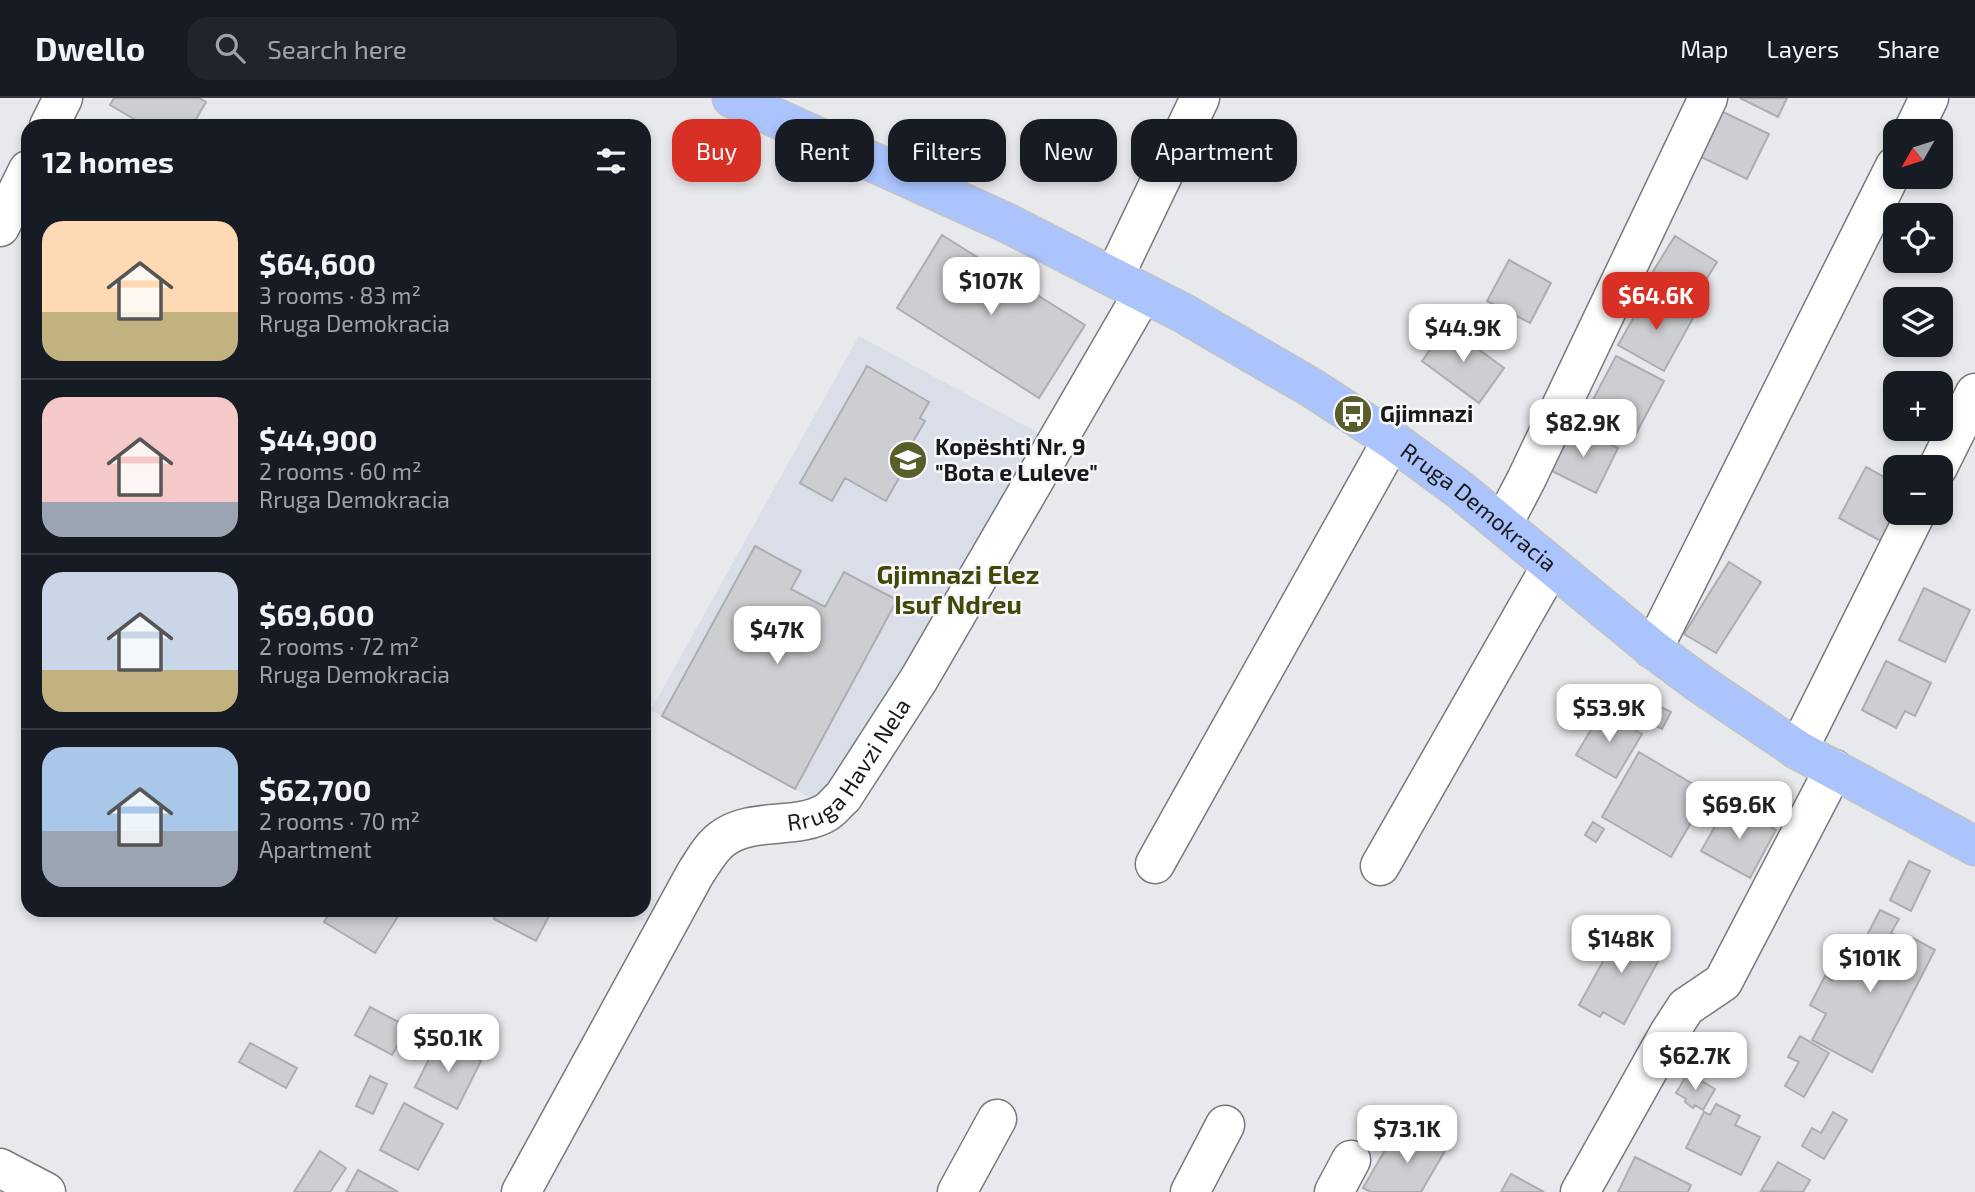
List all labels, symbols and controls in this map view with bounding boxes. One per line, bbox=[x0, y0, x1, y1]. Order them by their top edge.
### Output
search box bbox=[187, 17, 677, 80]
text: Dwello bbox=[35, 28, 145, 68]
icon: search bbox=[211, 29, 249, 67]
text: Search here bbox=[267, 33, 407, 64]
text: Map bbox=[1680, 34, 1728, 63]
text: Layers bbox=[1766, 34, 1839, 63]
text: Share bbox=[1877, 34, 1940, 63]
chip: Buy bbox=[672, 119, 761, 182]
chip: Rent bbox=[775, 119, 874, 182]
chip: Filters bbox=[888, 119, 1006, 182]
chip: New bbox=[1020, 119, 1117, 182]
chip: Apartment bbox=[1131, 119, 1297, 182]
north arrow bbox=[1883, 119, 1953, 189]
map controls bbox=[1883, 119, 1953, 525]
icon: filters bbox=[592, 142, 630, 180]
text: 12 homes bbox=[42, 143, 174, 179]
button: locate bbox=[1883, 203, 1953, 273]
text: $64,600 bbox=[259, 245, 376, 281]
icon: home bbox=[98, 249, 182, 333]
pin: $107K bbox=[942, 258, 1040, 317]
text: $107K bbox=[959, 266, 1023, 294]
pin: $64.6K bbox=[1599, 272, 1713, 332]
text: 3 rooms · 83 m² bbox=[259, 281, 421, 309]
text: $64.6K bbox=[1618, 281, 1694, 309]
button: layers bbox=[1883, 287, 1953, 357]
pin: $44.9K bbox=[1406, 304, 1520, 364]
text: Rruga Demokracia bbox=[259, 309, 450, 337]
text: $44.9K bbox=[1425, 313, 1501, 341]
button: + bbox=[1883, 371, 1953, 441]
bus stop icon: Gjimnazi bbox=[1332, 393, 1374, 435]
place label: Gjimnazi bbox=[1380, 399, 1473, 427]
pin: $82.9K bbox=[1526, 400, 1640, 459]
text: $82.9K bbox=[1546, 408, 1620, 436]
text: $44,900 bbox=[259, 421, 377, 457]
icon: home bbox=[98, 425, 182, 509]
place label: Kopështi Nr. 9 "Bota e Luleve" bbox=[935, 432, 1098, 486]
street label: Rruga Demokracia bbox=[1396, 436, 1563, 577]
school or university icon: Kopështi Nr. 9 "Bota e Luleve" bbox=[887, 439, 929, 481]
button: − bbox=[1883, 455, 1953, 525]
text: 2 rooms · 60 m² bbox=[259, 457, 421, 485]
text: Rruga Demokracia bbox=[259, 485, 450, 513]
district label: Gjimnazi Elez Isuf Ndreu bbox=[877, 558, 1039, 619]
text: $69,600 bbox=[259, 596, 375, 632]
icon: home bbox=[98, 600, 182, 684]
pin: $47K bbox=[736, 606, 818, 666]
text: $47K bbox=[750, 615, 804, 643]
text: 2 rooms · 72 m² bbox=[259, 632, 419, 660]
text: Rruga Demokracia bbox=[259, 660, 450, 688]
pin: $53.9K bbox=[1552, 684, 1666, 744]
street label: Rruga Havzi Nela bbox=[785, 693, 916, 836]
text: $53.9K bbox=[1573, 693, 1645, 721]
text: $62,700 bbox=[259, 771, 372, 807]
icon: home bbox=[98, 775, 182, 859]
pin: $69.6K bbox=[1682, 782, 1796, 841]
text: $69.6K bbox=[1702, 790, 1776, 818]
text: 2 rooms · 70 m² bbox=[259, 807, 420, 835]
text: Apartment bbox=[259, 835, 372, 863]
pin: $148K bbox=[1572, 916, 1670, 975]
text: $148K bbox=[1588, 924, 1654, 952]
pin: $101K bbox=[1821, 934, 1919, 994]
text: $101K bbox=[1839, 943, 1901, 971]
pin: $50.1K bbox=[391, 1014, 505, 1074]
text: $50.1K bbox=[413, 1023, 483, 1051]
pin: $62.7K bbox=[1638, 1032, 1752, 1092]
text: $62.7K bbox=[1659, 1041, 1731, 1069]
pin: $73.1K bbox=[1350, 1105, 1464, 1165]
text: $73.1K bbox=[1373, 1114, 1441, 1142]

